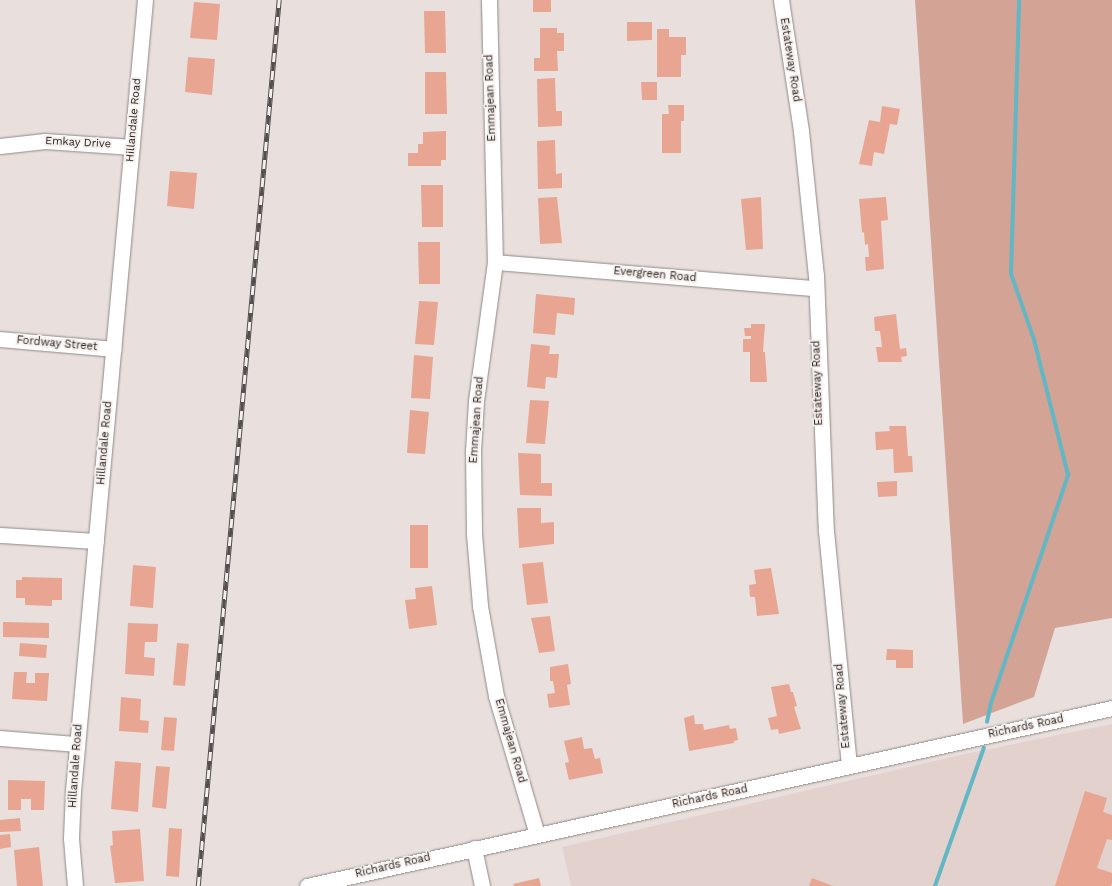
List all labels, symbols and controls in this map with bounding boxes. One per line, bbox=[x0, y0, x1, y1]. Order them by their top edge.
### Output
street label: Estateway Road bbox=[777, 17, 803, 103]
street label: Emmajean Road bbox=[483, 54, 499, 142]
street label: Hillandale Road bbox=[124, 77, 144, 163]
street label: Emkay Drive bbox=[45, 135, 111, 151]
street label: Evergreen Road bbox=[613, 265, 697, 285]
street label: Fordway Street bbox=[16, 334, 98, 354]
street label: Estateway Road bbox=[810, 340, 826, 426]
street label: Emmajean Road bbox=[467, 376, 487, 464]
street label: Hillandale Road bbox=[95, 400, 115, 486]
street label: Estateway Road bbox=[833, 663, 853, 749]
street label: Emmajean Road bbox=[492, 697, 528, 785]
street label: Richards Road bbox=[987, 713, 1065, 741]
street label: Hillandale Road bbox=[66, 724, 86, 808]
street label: Richards Road bbox=[671, 783, 749, 811]
street label: Richards Road bbox=[354, 851, 432, 881]

